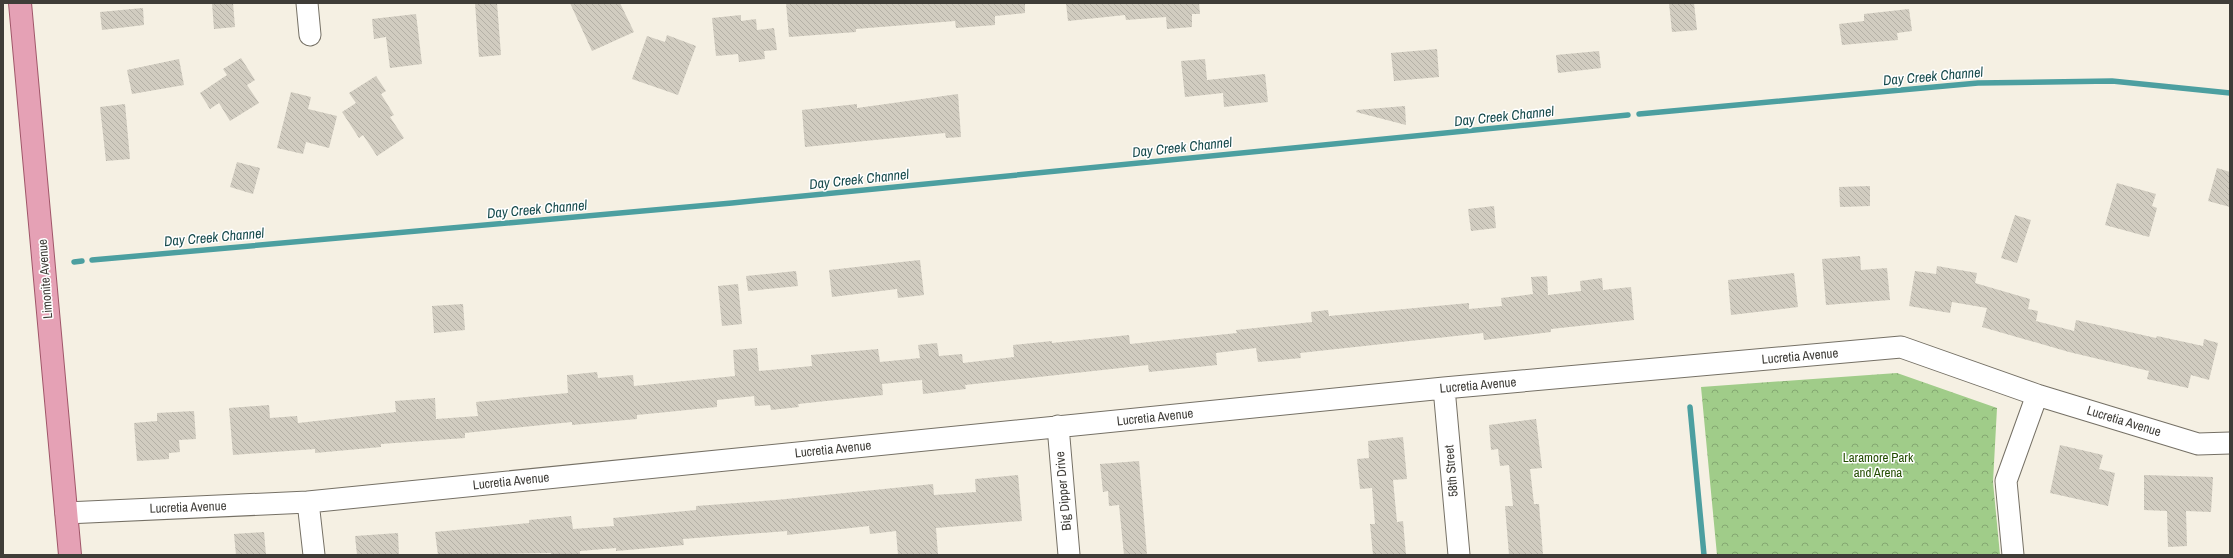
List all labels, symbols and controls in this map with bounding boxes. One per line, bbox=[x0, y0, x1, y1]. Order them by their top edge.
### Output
water label: Day Creek Channel bbox=[1882, 63, 1984, 89]
water label: Day Creek Channel bbox=[1453, 102, 1555, 130]
water label: Day Creek Channel bbox=[1131, 133, 1233, 161]
water label: Day Creek Channel bbox=[808, 165, 910, 193]
water label: Day Creek Channel bbox=[486, 196, 588, 222]
water label: Day Creek Channel bbox=[163, 224, 265, 250]
street label: Limonite Avenue bbox=[34, 239, 56, 319]
street label: Lucretia Avenue bbox=[1761, 344, 1839, 368]
street label: Lucretia Avenue bbox=[1439, 373, 1517, 397]
street label: Lucretia Avenue bbox=[2085, 402, 2163, 440]
street label: Lucretia Avenue bbox=[1116, 405, 1194, 429]
street label: Lucretia Avenue bbox=[794, 437, 872, 461]
street label: 58th Street bbox=[1440, 444, 1462, 498]
park label: Laramore Park and Arena bbox=[1843, 449, 1914, 481]
street label: Big Dipper Drive bbox=[1051, 451, 1075, 531]
street label: Lucretia Avenue bbox=[472, 469, 550, 493]
street label: Lucretia Avenue bbox=[149, 497, 227, 517]

